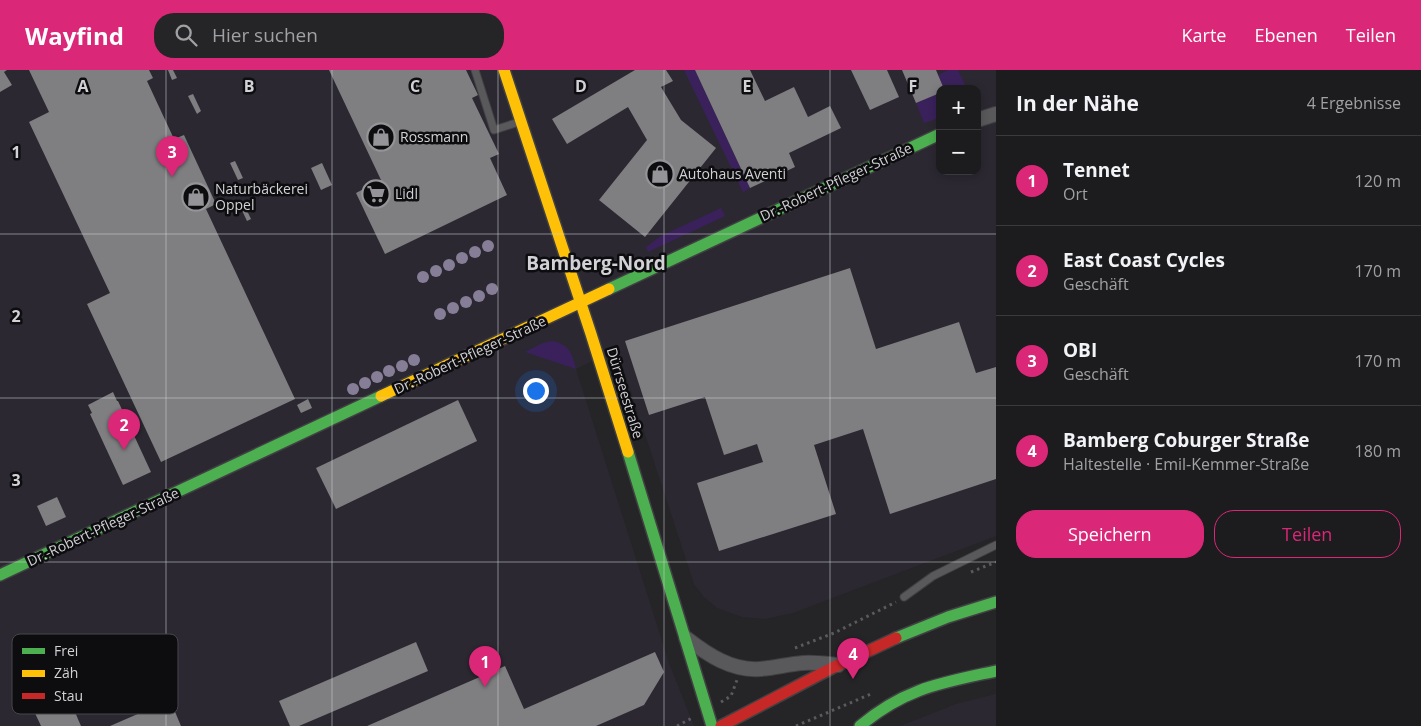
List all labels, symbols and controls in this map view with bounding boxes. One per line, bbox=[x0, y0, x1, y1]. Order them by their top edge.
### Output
search box bbox=[154, 13, 504, 58]
text: Wayfind bbox=[25, 19, 124, 52]
icon: search bbox=[172, 21, 200, 49]
text: Hier suchen bbox=[212, 22, 318, 48]
text: Karte bbox=[1182, 23, 1226, 47]
text: Ebenen bbox=[1254, 23, 1318, 47]
text: Teilen bbox=[1346, 23, 1396, 47]
text: A bbox=[77, 75, 89, 97]
text: B bbox=[244, 75, 254, 97]
text: C bbox=[410, 75, 420, 97]
text: D bbox=[575, 75, 587, 97]
text: E bbox=[743, 75, 752, 97]
text: F bbox=[909, 75, 917, 97]
map controls bbox=[936, 85, 981, 175]
button: + bbox=[936, 85, 981, 130]
text: In der Nähe bbox=[1016, 89, 1139, 117]
text: 4 Ergebnisse bbox=[1307, 92, 1401, 114]
shop icon: Rossmann bbox=[366, 122, 396, 152]
place label: Rossmann bbox=[400, 127, 468, 146]
button: − bbox=[936, 130, 981, 175]
pin: 3 bbox=[156, 136, 188, 177]
street label: Dr.-Robert-Pfleger-Straße bbox=[757, 138, 915, 225]
text: 1 bbox=[11, 141, 21, 163]
text: Tennet bbox=[1063, 157, 1130, 183]
shop icon: Autohaus Aventi bbox=[645, 159, 675, 189]
place label: Autohaus Aventi bbox=[679, 164, 786, 183]
text: 1 bbox=[1027, 170, 1037, 192]
text: 120 m bbox=[1355, 170, 1401, 192]
place label: Naturbäckerei Oppel bbox=[215, 179, 308, 214]
supermarket icon: Lidl bbox=[361, 179, 391, 209]
shop icon: Naturbäckerei Oppel bbox=[181, 182, 211, 212]
text: Ort bbox=[1063, 183, 1088, 205]
place label: Lidl bbox=[395, 184, 418, 203]
text: East Coast Cycles bbox=[1063, 247, 1225, 273]
district label: Bamberg-Nord bbox=[526, 250, 666, 276]
text: 2 bbox=[1027, 260, 1037, 282]
text: 170 m bbox=[1355, 260, 1401, 282]
text: Geschäft bbox=[1063, 273, 1129, 295]
text: 2 bbox=[11, 305, 21, 327]
street label: Dr.-Robert-Pfleger-Straße bbox=[391, 311, 549, 398]
text: OBI bbox=[1063, 337, 1097, 363]
street label: Dürrseestraße bbox=[603, 345, 648, 441]
text: 3 bbox=[1027, 350, 1037, 372]
text: 170 m bbox=[1355, 350, 1401, 372]
text: Geschäft bbox=[1063, 363, 1129, 385]
your location bbox=[523, 378, 549, 404]
pin: 2 bbox=[108, 409, 140, 450]
text: Bamberg Coburger Straße bbox=[1063, 427, 1310, 453]
text: 4 bbox=[1027, 440, 1037, 462]
text: 180 m bbox=[1355, 440, 1401, 462]
text: Haltestelle · Emil-Kemmer-Straße bbox=[1063, 453, 1309, 475]
text: 3 bbox=[11, 469, 21, 491]
street label: Dr.-Robert-Pfleger-Straße bbox=[24, 483, 182, 570]
button: Speichern bbox=[1016, 510, 1204, 558]
button: Teilen bbox=[1214, 510, 1401, 558]
legend bbox=[12, 634, 178, 714]
pin: 4 bbox=[837, 638, 869, 679]
text: Frei bbox=[54, 641, 78, 660]
pin: 1 bbox=[469, 646, 501, 687]
text: Zäh bbox=[54, 663, 78, 682]
text: Stau bbox=[54, 686, 83, 705]

